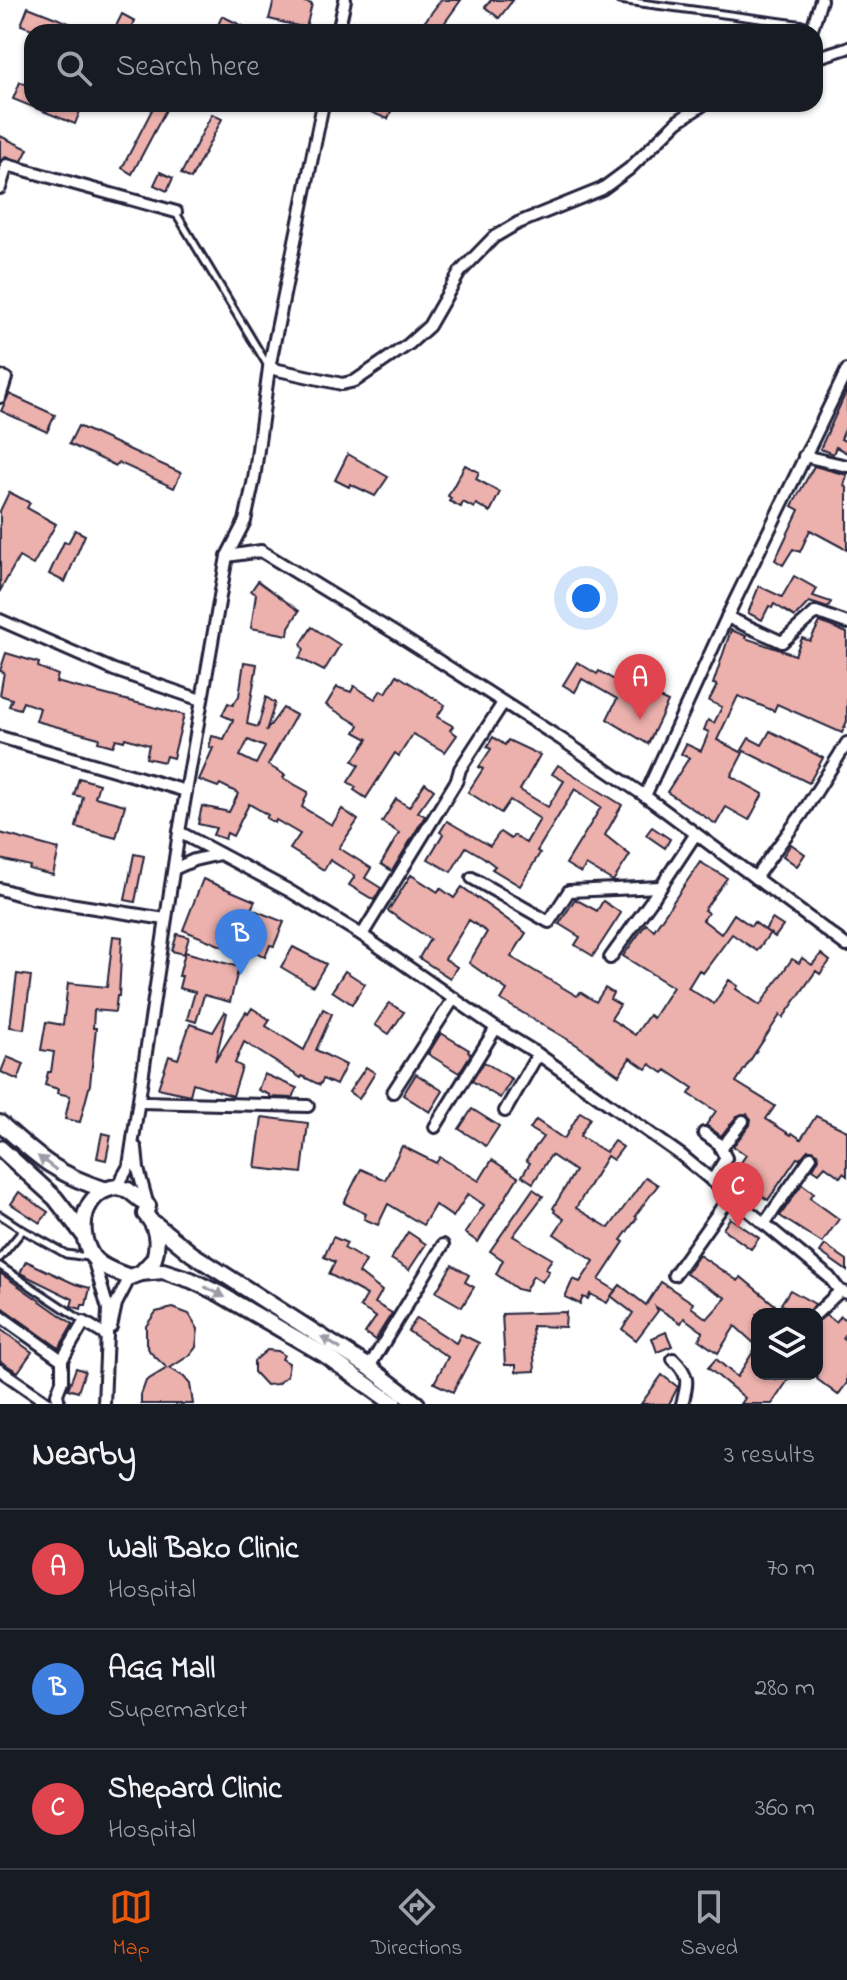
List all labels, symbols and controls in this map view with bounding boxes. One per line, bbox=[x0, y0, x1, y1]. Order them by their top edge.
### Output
search box bbox=[24, 24, 823, 112]
icon: search bbox=[52, 46, 96, 90]
text: Search here bbox=[116, 46, 260, 90]
your location bbox=[566, 578, 606, 618]
pin: A bbox=[614, 654, 666, 720]
pin: B bbox=[215, 909, 267, 975]
one-way arrow bbox=[37, 1155, 58, 1171]
pin: C bbox=[712, 1162, 764, 1228]
one-way arrow bbox=[203, 1285, 226, 1298]
map controls bbox=[751, 1308, 823, 1380]
button: layers bbox=[751, 1308, 823, 1380]
one-way arrow bbox=[320, 1336, 342, 1350]
text: Nearby bbox=[32, 1431, 136, 1481]
text: 3 results bbox=[724, 1437, 815, 1475]
text: Wali Bako Clinic bbox=[108, 1528, 298, 1572]
text: A bbox=[50, 1550, 66, 1588]
text: 70 m bbox=[766, 1550, 815, 1588]
text: Hospital bbox=[108, 1572, 196, 1610]
text: AGG Mall bbox=[108, 1648, 215, 1692]
text: B bbox=[49, 1670, 67, 1708]
text: 280 m bbox=[754, 1670, 815, 1708]
text: Supermarket bbox=[108, 1692, 247, 1730]
text: Shepard Clinic bbox=[108, 1768, 282, 1812]
text: C bbox=[51, 1790, 65, 1828]
text: 360 m bbox=[755, 1790, 815, 1828]
text: Hospital bbox=[108, 1812, 196, 1850]
tab: Map bbox=[109, 1885, 153, 1965]
tab: Directions bbox=[371, 1885, 462, 1965]
tab: Saved bbox=[681, 1885, 738, 1965]

